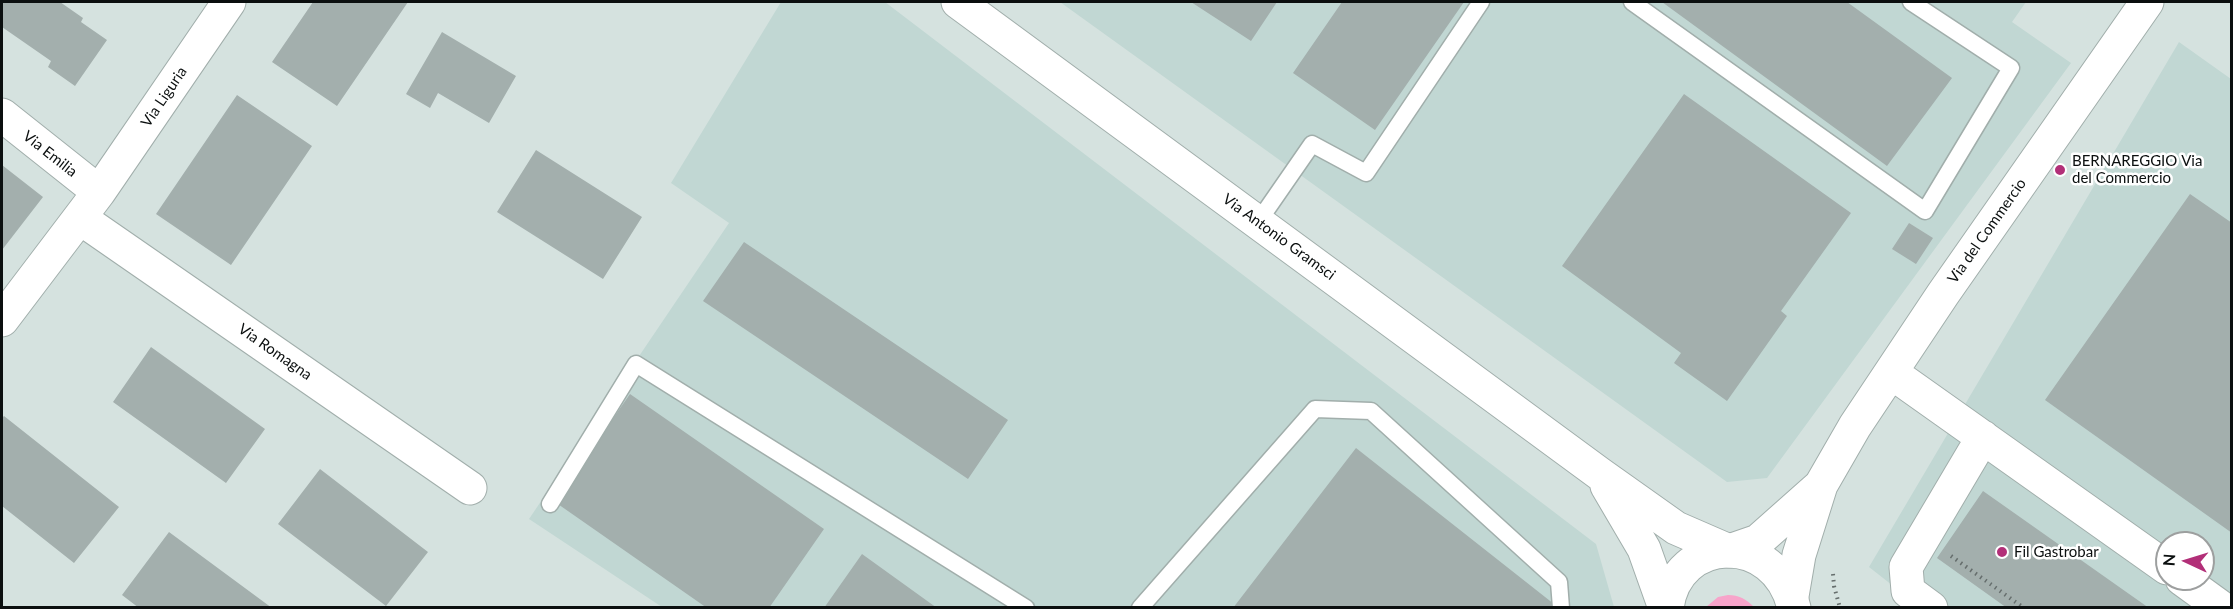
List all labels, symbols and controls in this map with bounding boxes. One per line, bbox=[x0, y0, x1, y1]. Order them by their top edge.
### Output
street label: Via Liguria bbox=[137, 63, 191, 131]
street label: Via Emilia bbox=[19, 127, 81, 181]
place label: BERNAREGGIO Via del Commercio bbox=[2072, 152, 2202, 187]
marker: BERNAREGGIO Via del Commercio bbox=[2053, 163, 2067, 177]
street label: Via del Commercio bbox=[1944, 175, 2030, 287]
street label: Via Antonio Gramsci bbox=[1219, 190, 1339, 284]
street label: Via Romagna bbox=[235, 320, 315, 384]
north arrow bbox=[2155, 531, 2215, 591]
place label: Fil Gastrobar bbox=[2014, 543, 2099, 561]
marker: Fil Gastrobar bbox=[1995, 545, 2009, 559]
text: N bbox=[2159, 553, 2178, 567]

